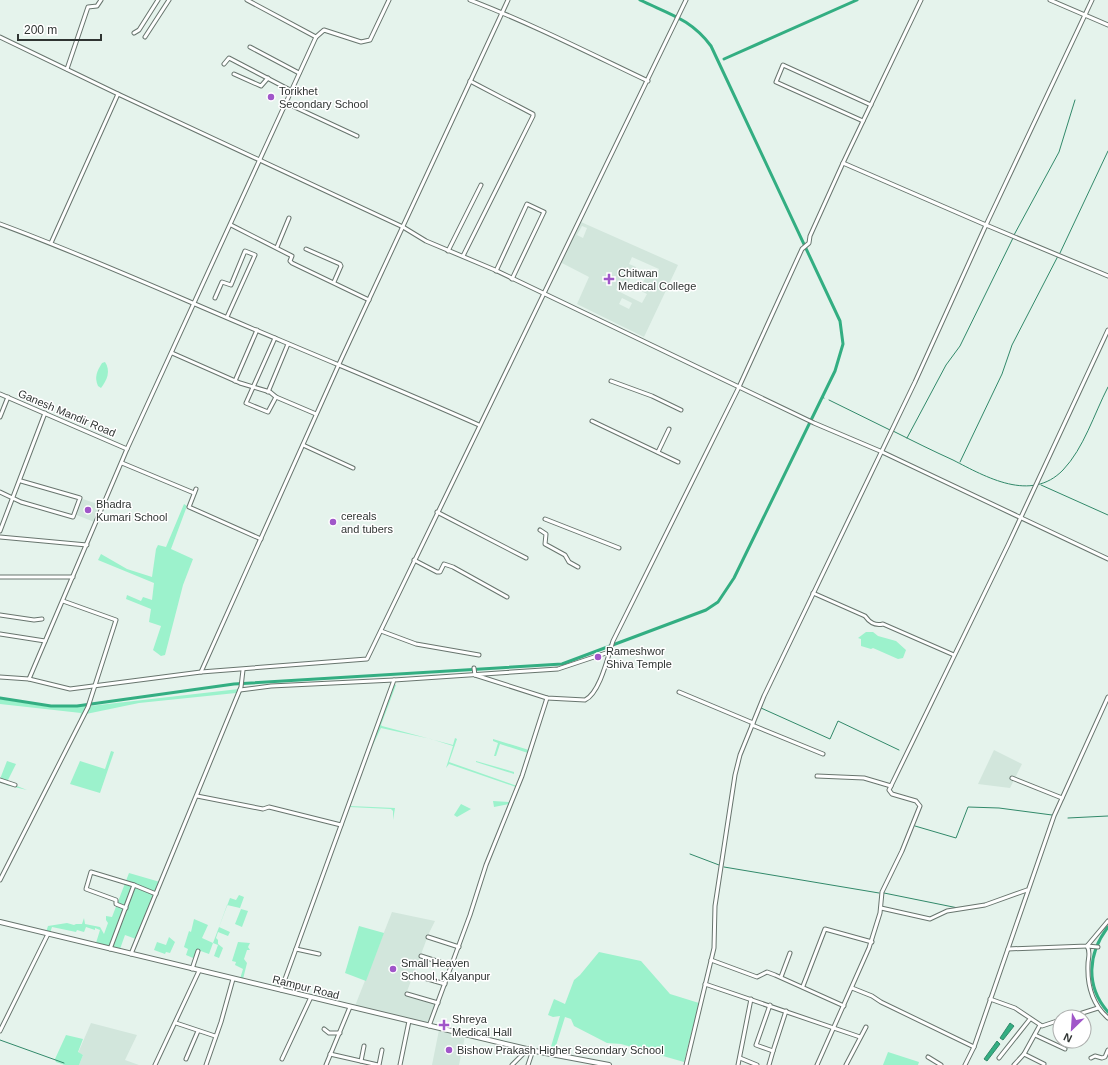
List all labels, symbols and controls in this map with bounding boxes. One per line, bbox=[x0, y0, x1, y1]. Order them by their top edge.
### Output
scale bar bbox=[18, 16, 101, 42]
text: 200 m bbox=[24, 23, 57, 37]
place label: Torikhet Secondary School bbox=[279, 85, 368, 110]
marker: Torikhet Secondary School bbox=[266, 92, 276, 102]
place label: Chitwan Medical College bbox=[618, 267, 696, 292]
marker: Chitwan Medical College bbox=[603, 273, 615, 285]
street label: Ganesh Mandir Road bbox=[17, 387, 117, 439]
place label: Bhadra Kumari School bbox=[96, 498, 168, 523]
marker: Bhadra Kumari School bbox=[83, 505, 93, 515]
place label: cereals and tubers bbox=[341, 510, 393, 535]
marker: cereals and tubers bbox=[328, 517, 338, 527]
place label: Rameshwor Shiva Temple bbox=[606, 645, 672, 670]
marker: Rameshwor Shiva Temple bbox=[593, 652, 603, 662]
place label: Small Heaven School, Kalyanpur bbox=[401, 957, 491, 982]
marker: Small Heaven School, Kalyanpur bbox=[388, 964, 398, 974]
street label: Rampur Road bbox=[271, 973, 341, 1001]
north arrow bbox=[1052, 1009, 1092, 1049]
place label: Shreya Medical Hall bbox=[452, 1013, 512, 1038]
marker: Shreya Medical Hall bbox=[439, 1020, 449, 1030]
text: N bbox=[1062, 1031, 1074, 1045]
place label: Bishow Prakash Higher Secondary School bbox=[457, 1044, 664, 1056]
marker: Bishow Prakash Higher Secondary School bbox=[444, 1045, 454, 1055]

